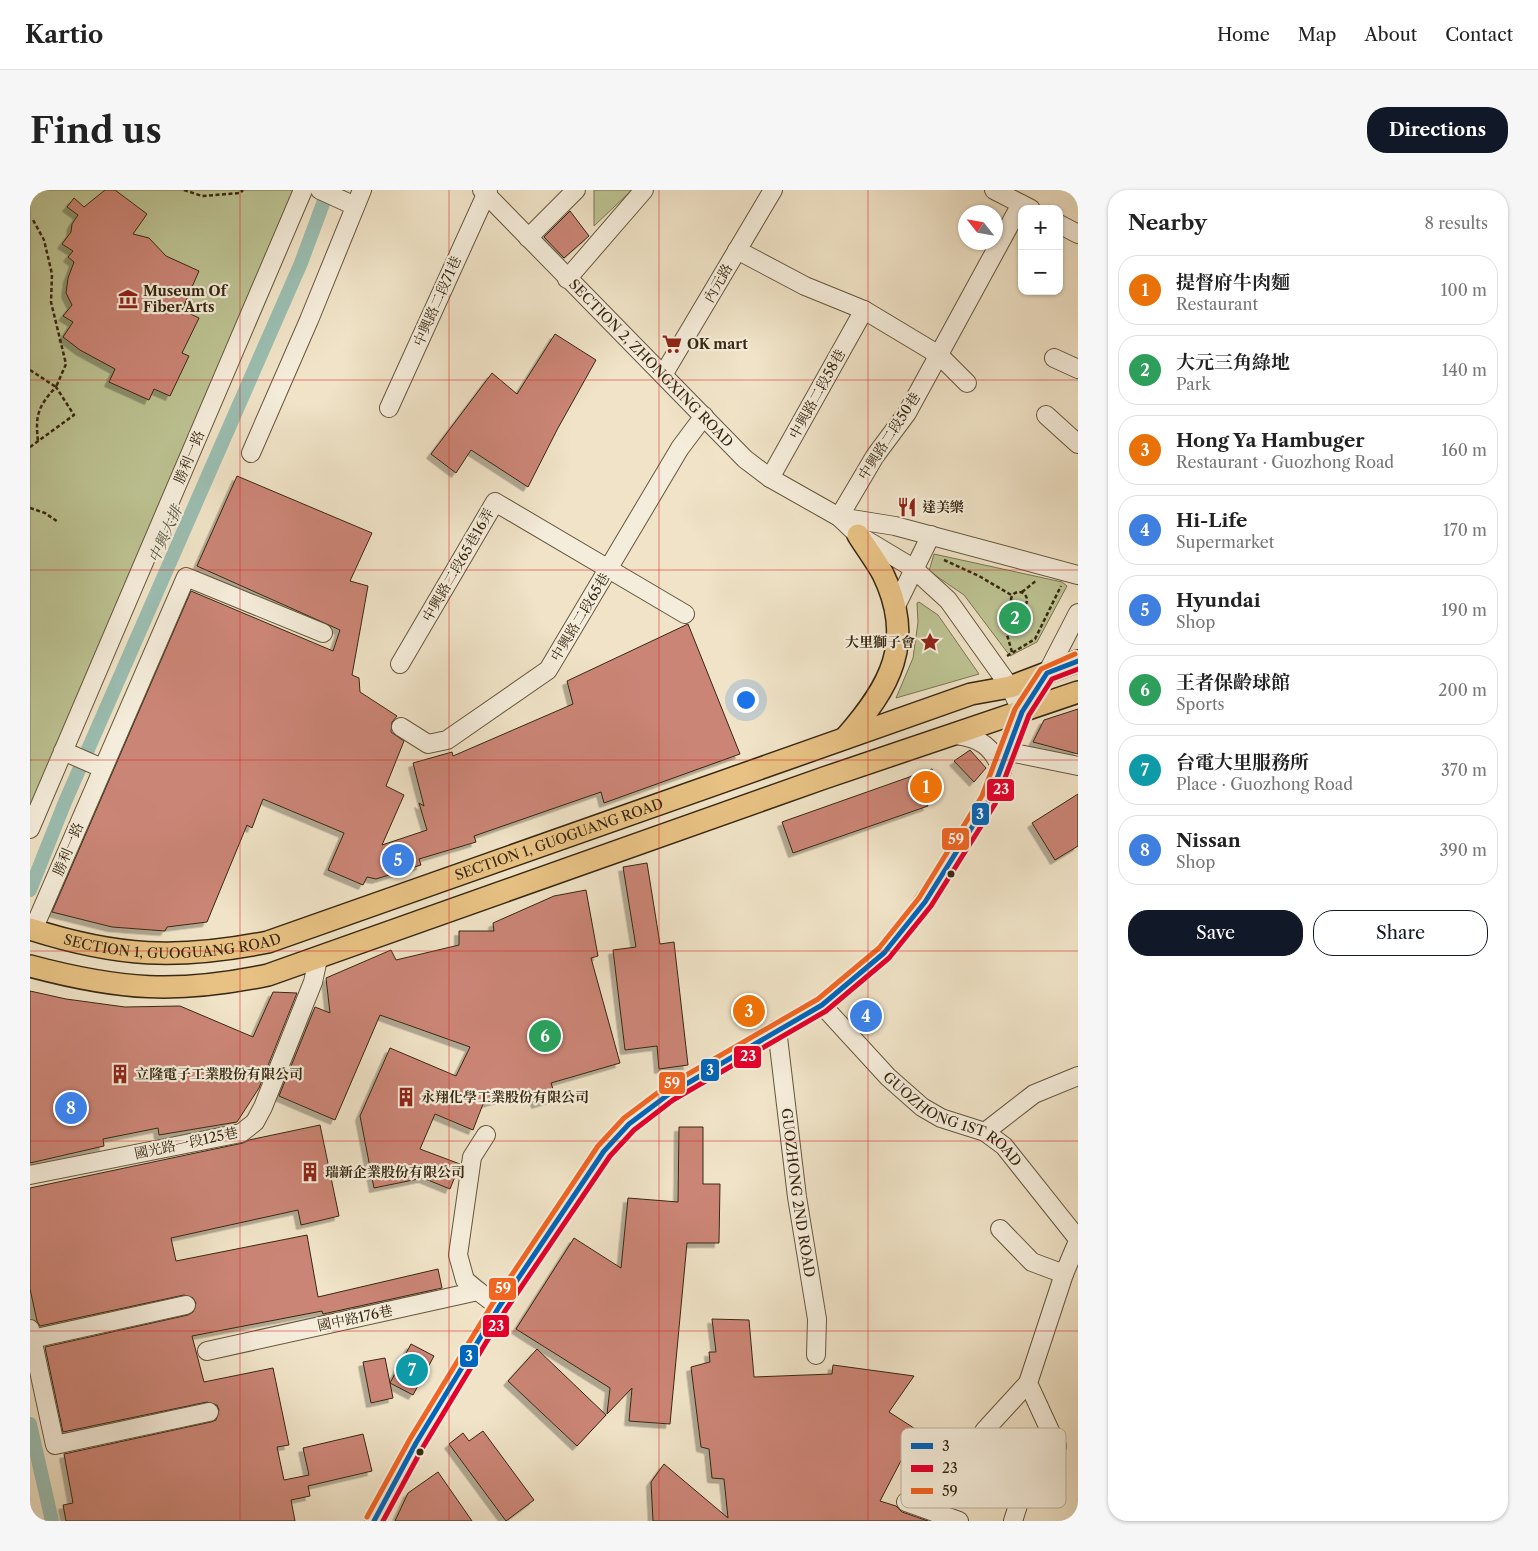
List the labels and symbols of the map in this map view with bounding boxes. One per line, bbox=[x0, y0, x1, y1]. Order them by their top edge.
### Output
north arrow bbox=[958, 205, 1003, 250]
street label: 中興路二段71巷 bbox=[409, 253, 465, 349]
street label: 內元路 bbox=[700, 260, 736, 306]
street label: SECTION 2, ZHONGXING ROAD bbox=[565, 275, 737, 451]
place label: Museum Of Fiber Arts bbox=[143, 282, 228, 316]
museum icon: Museum Of Fiber Arts bbox=[117, 288, 139, 310]
supermarket icon: OK mart bbox=[661, 333, 683, 355]
place label: OK mart bbox=[687, 335, 748, 353]
street label: 中興路二段58巷 bbox=[785, 346, 849, 442]
street label: 中興路二段50巷 bbox=[854, 389, 924, 483]
street label: 勝利一路 bbox=[170, 428, 208, 486]
restaurant icon: 達美樂 bbox=[896, 496, 918, 518]
place label: 達美樂 bbox=[922, 498, 964, 516]
water label: 中興大排 bbox=[144, 501, 187, 565]
street label: 中興路二段65巷16弄 bbox=[418, 505, 498, 625]
street label: 中興路二段65巷 bbox=[547, 570, 613, 664]
pin: 2 bbox=[999, 599, 1031, 637]
place icon: 大里獅子會 bbox=[919, 631, 941, 653]
place label: 大里獅子會 bbox=[845, 633, 915, 651]
your location bbox=[733, 687, 759, 713]
pin: 1 bbox=[910, 768, 942, 806]
line badge: 23 bbox=[986, 778, 1015, 802]
text: 23 bbox=[993, 780, 1009, 798]
street label: SECTION 1, GUOGUANG ROAD bbox=[452, 794, 666, 884]
line badge: 3 bbox=[971, 802, 990, 826]
text: 3 bbox=[976, 805, 984, 823]
street label: 勝利一路 bbox=[49, 820, 87, 878]
line badge: 59 bbox=[941, 827, 970, 851]
text: 59 bbox=[948, 830, 964, 848]
pin: 5 bbox=[382, 841, 414, 879]
unlabelled marker bbox=[946, 869, 956, 879]
street label: SECTION 1, GUOGUANG ROAD bbox=[62, 929, 284, 962]
pin: 3 bbox=[733, 992, 765, 1030]
pin: 4 bbox=[850, 997, 882, 1035]
pin: 6 bbox=[529, 1017, 561, 1055]
line badge: 23 bbox=[733, 1045, 762, 1069]
text: 23 bbox=[740, 1047, 756, 1065]
line badge: 3 bbox=[700, 1058, 720, 1082]
text: 3 bbox=[706, 1061, 714, 1079]
building icon: 立隆電子工業股份有限公司 bbox=[109, 1063, 131, 1085]
place label: 立隆電子工業股份有限公司 bbox=[135, 1065, 303, 1083]
street label: GUOZHONG 1ST ROAD bbox=[879, 1068, 1026, 1170]
line badge: 59 bbox=[658, 1071, 686, 1095]
text: 59 bbox=[664, 1074, 680, 1092]
building icon: 永翔化學工業股份有限公司 bbox=[395, 1086, 417, 1108]
place label: 永翔化學工業股份有限公司 bbox=[421, 1088, 589, 1106]
pin: 8 bbox=[55, 1089, 87, 1127]
street label: GUOZHONG 2ND ROAD bbox=[777, 1107, 819, 1279]
street label: 國光路一段125巷 bbox=[133, 1123, 239, 1163]
building icon: 瑞新企業股份有限公司 bbox=[299, 1161, 321, 1183]
place label: 瑞新企業股份有限公司 bbox=[325, 1163, 465, 1181]
line badge: 59 bbox=[488, 1277, 517, 1301]
text: 59 bbox=[495, 1279, 511, 1297]
street label: 國中路176巷 bbox=[316, 1301, 394, 1335]
line badge: 23 bbox=[482, 1314, 510, 1338]
text: 23 bbox=[488, 1317, 504, 1335]
line badge: 3 bbox=[459, 1344, 479, 1368]
text: 3 bbox=[465, 1347, 473, 1365]
pin: 7 bbox=[396, 1351, 428, 1389]
legend bbox=[901, 1428, 1066, 1508]
text: 3 bbox=[942, 1437, 950, 1455]
unlabelled marker bbox=[415, 1447, 425, 1457]
text: 23 bbox=[942, 1459, 958, 1477]
text: 59 bbox=[942, 1482, 958, 1500]

